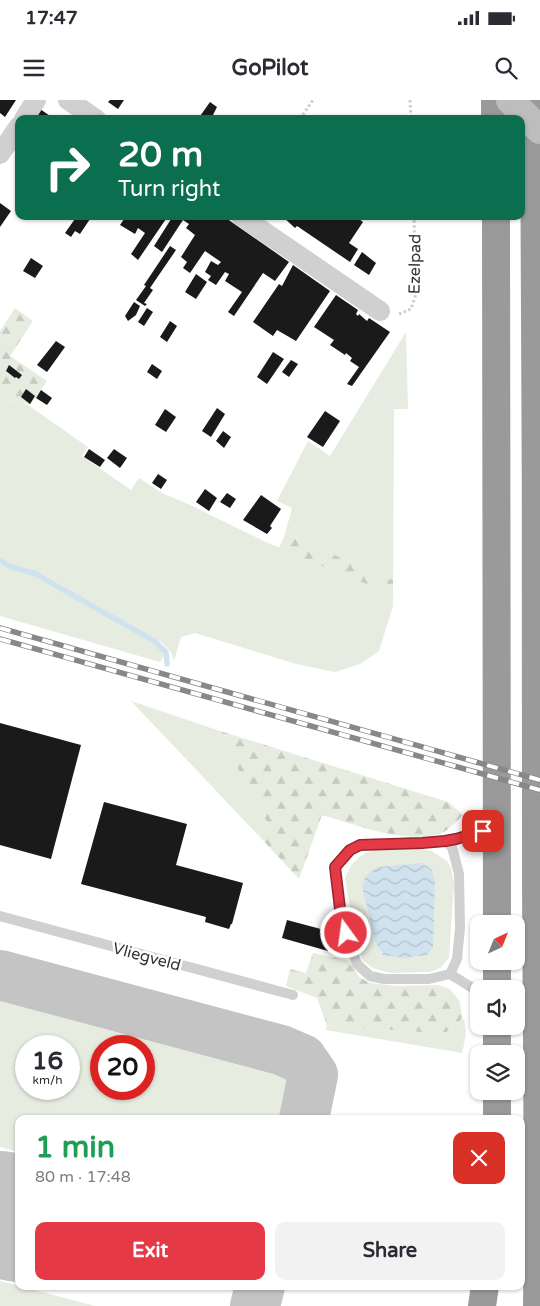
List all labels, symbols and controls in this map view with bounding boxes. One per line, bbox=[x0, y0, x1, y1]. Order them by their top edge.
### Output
text: 17:47 bbox=[25, 7, 78, 29]
icon: menu bbox=[20, 54, 48, 82]
icon: search bbox=[492, 54, 520, 82]
text: GoPilot bbox=[232, 55, 308, 81]
text: 20 m bbox=[118, 134, 203, 176]
icon: right bbox=[35, 135, 100, 200]
text: Turn right bbox=[118, 176, 220, 202]
street label: Ezelpad bbox=[404, 234, 426, 294]
pin bbox=[462, 810, 504, 852]
icon: arrive bbox=[469, 817, 497, 845]
position arrow bbox=[319, 906, 371, 958]
north arrow bbox=[470, 915, 525, 970]
map controls bbox=[470, 915, 525, 1100]
street label: Vliegveld bbox=[111, 938, 183, 976]
button: sound bbox=[470, 980, 525, 1035]
speed limit sign: 20 bbox=[90, 1035, 155, 1100]
button: layers bbox=[470, 1045, 525, 1100]
text: 16 bbox=[32, 1046, 63, 1076]
text: km/h bbox=[32, 1073, 63, 1087]
text: 1 min bbox=[35, 1129, 115, 1166]
button: close bbox=[453, 1132, 505, 1184]
text: 80 m · 17:48 bbox=[35, 1167, 131, 1187]
button: Exit bbox=[35, 1222, 265, 1280]
button: Share bbox=[275, 1222, 505, 1280]

